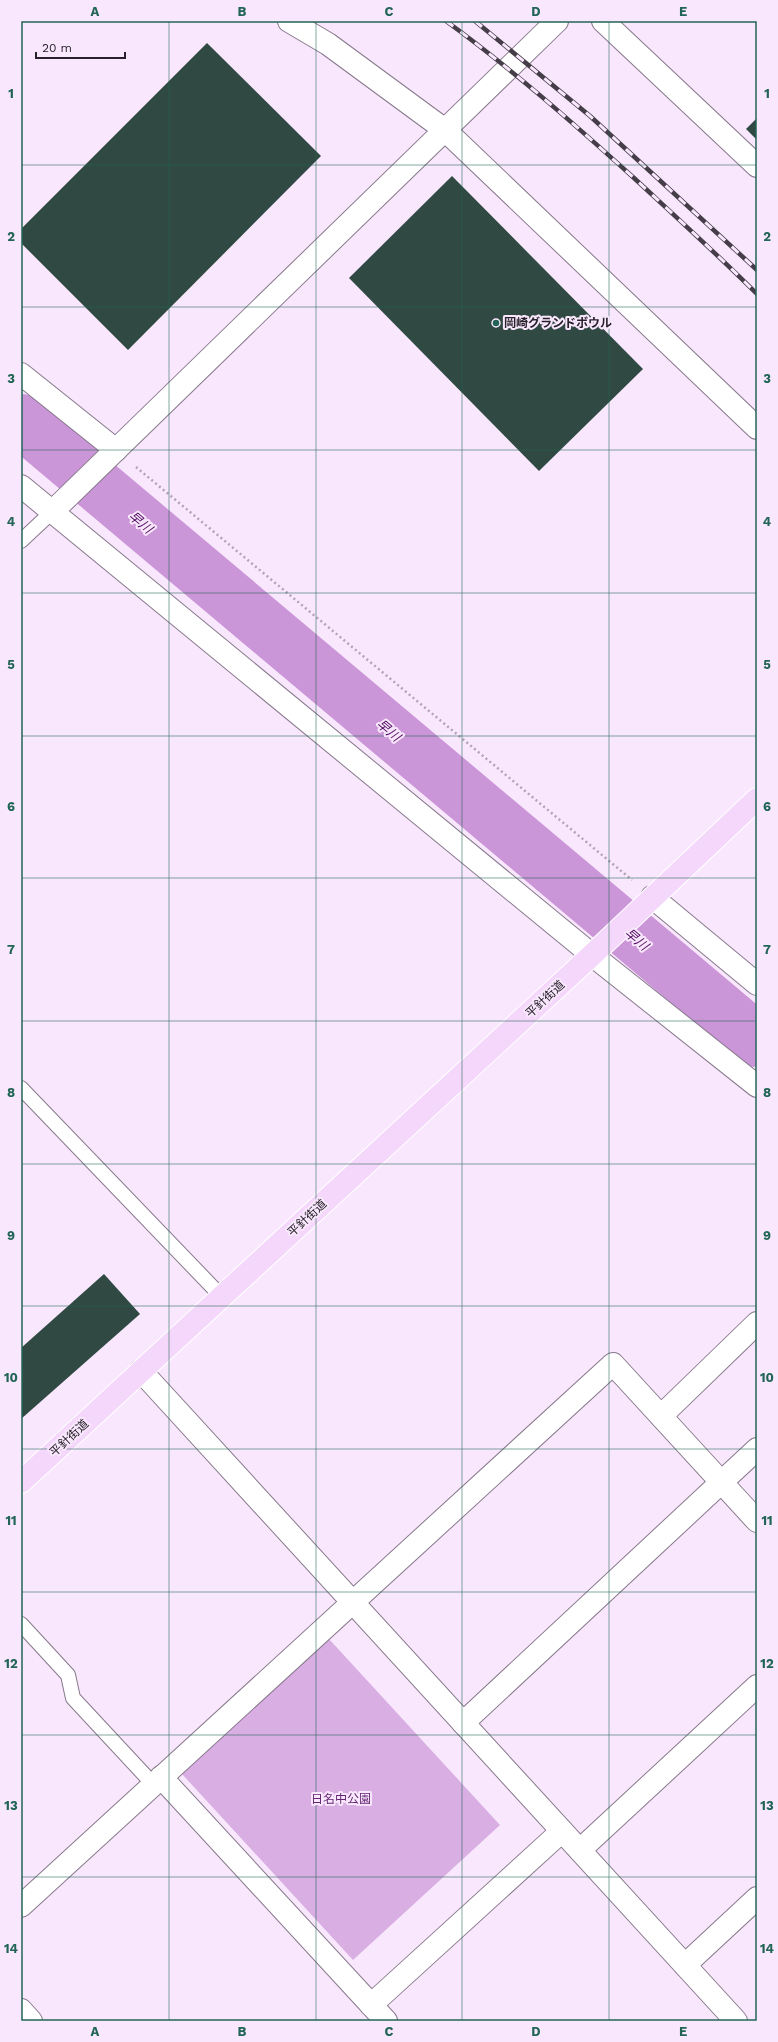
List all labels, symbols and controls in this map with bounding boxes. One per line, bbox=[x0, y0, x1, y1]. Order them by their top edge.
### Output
text: A bbox=[91, 4, 100, 19]
text: B bbox=[238, 4, 247, 19]
text: C bbox=[385, 4, 394, 19]
text: D bbox=[531, 4, 541, 19]
text: E bbox=[679, 4, 687, 19]
scale bar bbox=[36, 34, 125, 60]
text: 20 m bbox=[42, 41, 72, 55]
text: 1 bbox=[8, 86, 14, 101]
text: 1 bbox=[764, 86, 770, 101]
text: 2 bbox=[7, 229, 15, 244]
text: 2 bbox=[763, 229, 771, 244]
place label: 岡崎グランドボウル bbox=[504, 316, 612, 330]
marker: 岡崎グランドボウル bbox=[491, 318, 501, 328]
text: 3 bbox=[7, 371, 15, 386]
text: 3 bbox=[763, 371, 771, 386]
water label: 早川 bbox=[126, 508, 157, 538]
text: 4 bbox=[7, 514, 16, 529]
text: 4 bbox=[763, 514, 772, 529]
text: 5 bbox=[7, 657, 15, 672]
text: 5 bbox=[763, 657, 771, 672]
water label: 早川 bbox=[374, 716, 405, 746]
text: 6 bbox=[7, 799, 15, 814]
text: 6 bbox=[763, 799, 771, 814]
water label: 早川 bbox=[622, 925, 653, 955]
text: 7 bbox=[7, 942, 15, 957]
text: 7 bbox=[763, 942, 771, 957]
street label: 平針街道 bbox=[523, 978, 567, 1020]
text: 8 bbox=[7, 1085, 15, 1100]
text: 8 bbox=[763, 1085, 771, 1100]
street label: 平針街道 bbox=[285, 1197, 329, 1239]
text: 9 bbox=[7, 1228, 15, 1243]
text: 9 bbox=[763, 1228, 771, 1243]
text: 10 bbox=[4, 1370, 18, 1385]
text: 10 bbox=[760, 1370, 774, 1385]
street label: 平針街道 bbox=[47, 1417, 91, 1459]
text: 11 bbox=[5, 1513, 17, 1528]
text: 11 bbox=[761, 1513, 773, 1528]
text: 12 bbox=[4, 1656, 18, 1671]
text: 12 bbox=[760, 1656, 774, 1671]
park label: 日名中公園 bbox=[311, 1792, 371, 1806]
text: 13 bbox=[4, 1798, 18, 1813]
text: 13 bbox=[760, 1798, 774, 1813]
text: 14 bbox=[4, 1941, 19, 1956]
text: 14 bbox=[760, 1941, 775, 1956]
text: A bbox=[91, 2024, 100, 2039]
text: B bbox=[238, 2024, 247, 2039]
text: C bbox=[385, 2024, 394, 2039]
text: D bbox=[531, 2024, 541, 2039]
text: E bbox=[679, 2024, 687, 2039]

